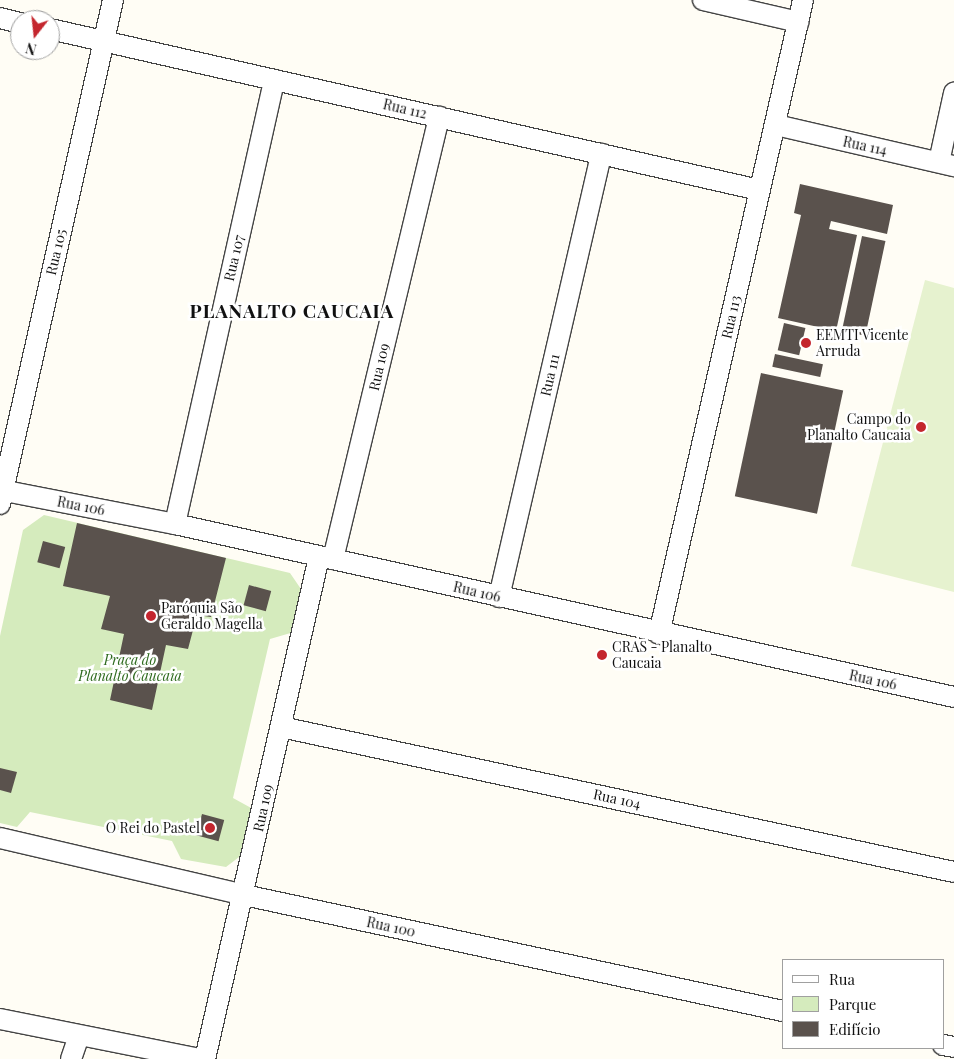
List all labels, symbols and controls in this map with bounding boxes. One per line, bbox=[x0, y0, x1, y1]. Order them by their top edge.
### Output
north arrow bbox=[10, 10, 60, 60]
text: N bbox=[24, 38, 38, 59]
street label: Rua 112 bbox=[381, 96, 429, 122]
street label: Rua 114 bbox=[841, 133, 889, 159]
street label: Rua 105 bbox=[43, 227, 69, 277]
street label: Rua 107 bbox=[221, 233, 247, 283]
street label: Rua 113 bbox=[718, 294, 744, 340]
district label: PLANALTO CAUCAIA bbox=[188, 300, 396, 322]
place label: EEMTI Vicente Arruda bbox=[816, 327, 909, 360]
marker: EEMTI Vicente Arruda bbox=[800, 337, 812, 349]
street label: Rua 109 bbox=[365, 342, 393, 392]
street label: Rua 111 bbox=[537, 352, 563, 398]
place label: Campo do Planalto Caucaia bbox=[807, 411, 911, 444]
marker: Campo do Planalto Caucaia bbox=[915, 421, 927, 433]
street label: Rua 106 bbox=[56, 493, 106, 519]
street label: Rua 106 bbox=[451, 578, 503, 606]
place label: Paróquia São Geraldo Magella bbox=[161, 600, 263, 632]
marker: Paróquia São Geraldo Magella bbox=[145, 610, 157, 622]
place label: CRAS - Planalto Caucaia bbox=[612, 639, 712, 672]
marker: CRAS - Planalto Caucaia bbox=[596, 649, 608, 661]
park label: Praça do Planalto Caucaia bbox=[78, 652, 182, 684]
street label: Rua 106 bbox=[848, 667, 898, 693]
street label: Rua 109 bbox=[250, 783, 276, 833]
street label: Rua 104 bbox=[592, 786, 642, 812]
place label: O Rei do Pastel bbox=[106, 820, 200, 836]
marker: O Rei do Pastel bbox=[204, 822, 216, 834]
street label: Rua 100 bbox=[365, 914, 417, 940]
legend bbox=[782, 959, 944, 1049]
text: Rua bbox=[829, 969, 855, 989]
text: Parque bbox=[829, 994, 876, 1014]
text: Edifício bbox=[829, 1019, 881, 1039]

